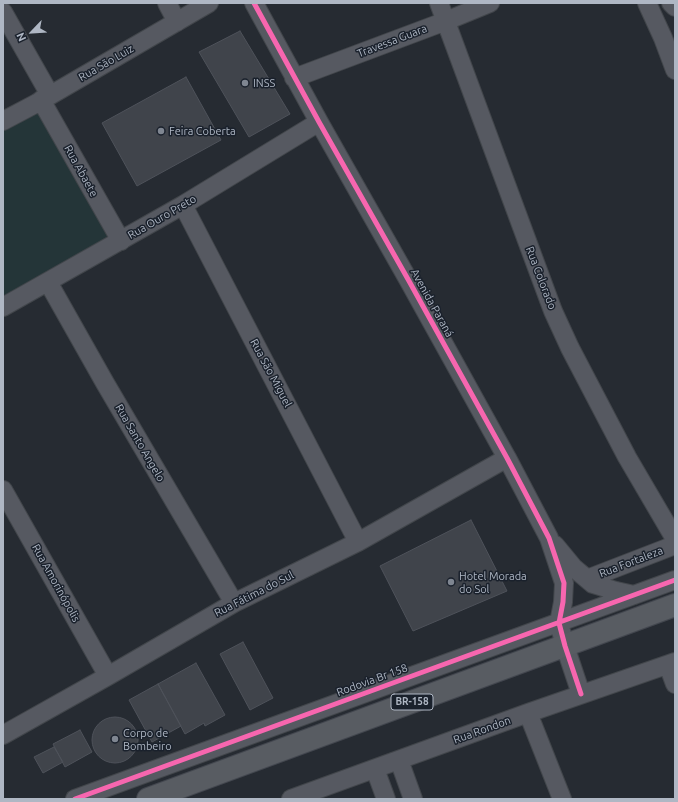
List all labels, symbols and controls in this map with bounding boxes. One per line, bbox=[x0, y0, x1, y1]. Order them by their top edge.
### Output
north arrow bbox=[12, 12, 52, 52]
street label: Travessa Guara bbox=[355, 22, 429, 60]
text: N bbox=[14, 31, 28, 43]
street label: Rua São Luiz bbox=[76, 42, 136, 84]
place label: INSS bbox=[253, 76, 275, 90]
marker: INSS bbox=[240, 78, 250, 88]
place label: Feira Coberta bbox=[169, 124, 236, 138]
marker: Feira Coberta bbox=[156, 126, 166, 136]
street label: Rua Abaete bbox=[61, 143, 101, 199]
street label: Rua Ouro Preto bbox=[125, 192, 199, 242]
street label: Rua Colorado bbox=[523, 245, 559, 311]
street label: Avenida Paraná bbox=[408, 267, 456, 339]
street label: Rua São Miguel bbox=[247, 337, 295, 409]
street label: Rua Santo Angelo bbox=[112, 402, 168, 484]
street label: Rua Amorinópolis bbox=[29, 542, 83, 624]
street label: Rua Fortaleza bbox=[597, 544, 665, 580]
street label: Rua Fátima do Sul bbox=[212, 568, 296, 620]
place label: Hotel Morada do Sol bbox=[459, 569, 527, 595]
marker: Hotel Morada do Sol bbox=[446, 577, 456, 587]
street label: Rodovia Br 158 bbox=[335, 661, 409, 699]
road number: BR-158 bbox=[391, 694, 433, 710]
street label: Rua Rondon bbox=[452, 714, 512, 746]
place label: Corpo de Bombeiro bbox=[123, 726, 172, 752]
marker: Corpo de Bombeiro bbox=[110, 734, 120, 744]

